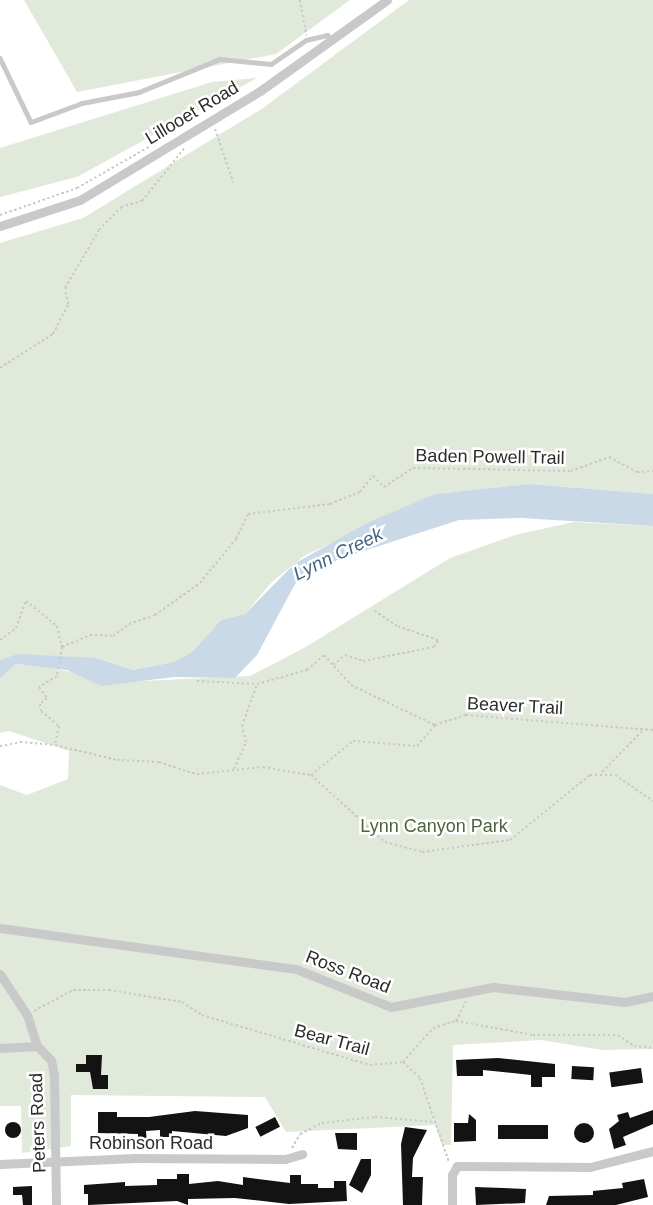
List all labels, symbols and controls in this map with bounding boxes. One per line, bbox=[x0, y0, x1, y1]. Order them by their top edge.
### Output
street label: Lillooet Road bbox=[141, 77, 243, 149]
street label: Baden Powell Trail bbox=[415, 445, 565, 469]
water label: Lynn Creek bbox=[289, 523, 387, 585]
street label: Beaver Trail bbox=[466, 693, 564, 719]
park label: Lynn Canyon Park bbox=[360, 815, 508, 837]
street label: Ross Road bbox=[303, 946, 393, 998]
street label: Bear Trail bbox=[292, 1020, 372, 1060]
street label: Peters Road bbox=[25, 1073, 51, 1173]
street label: Robinson Road bbox=[89, 1132, 213, 1154]

